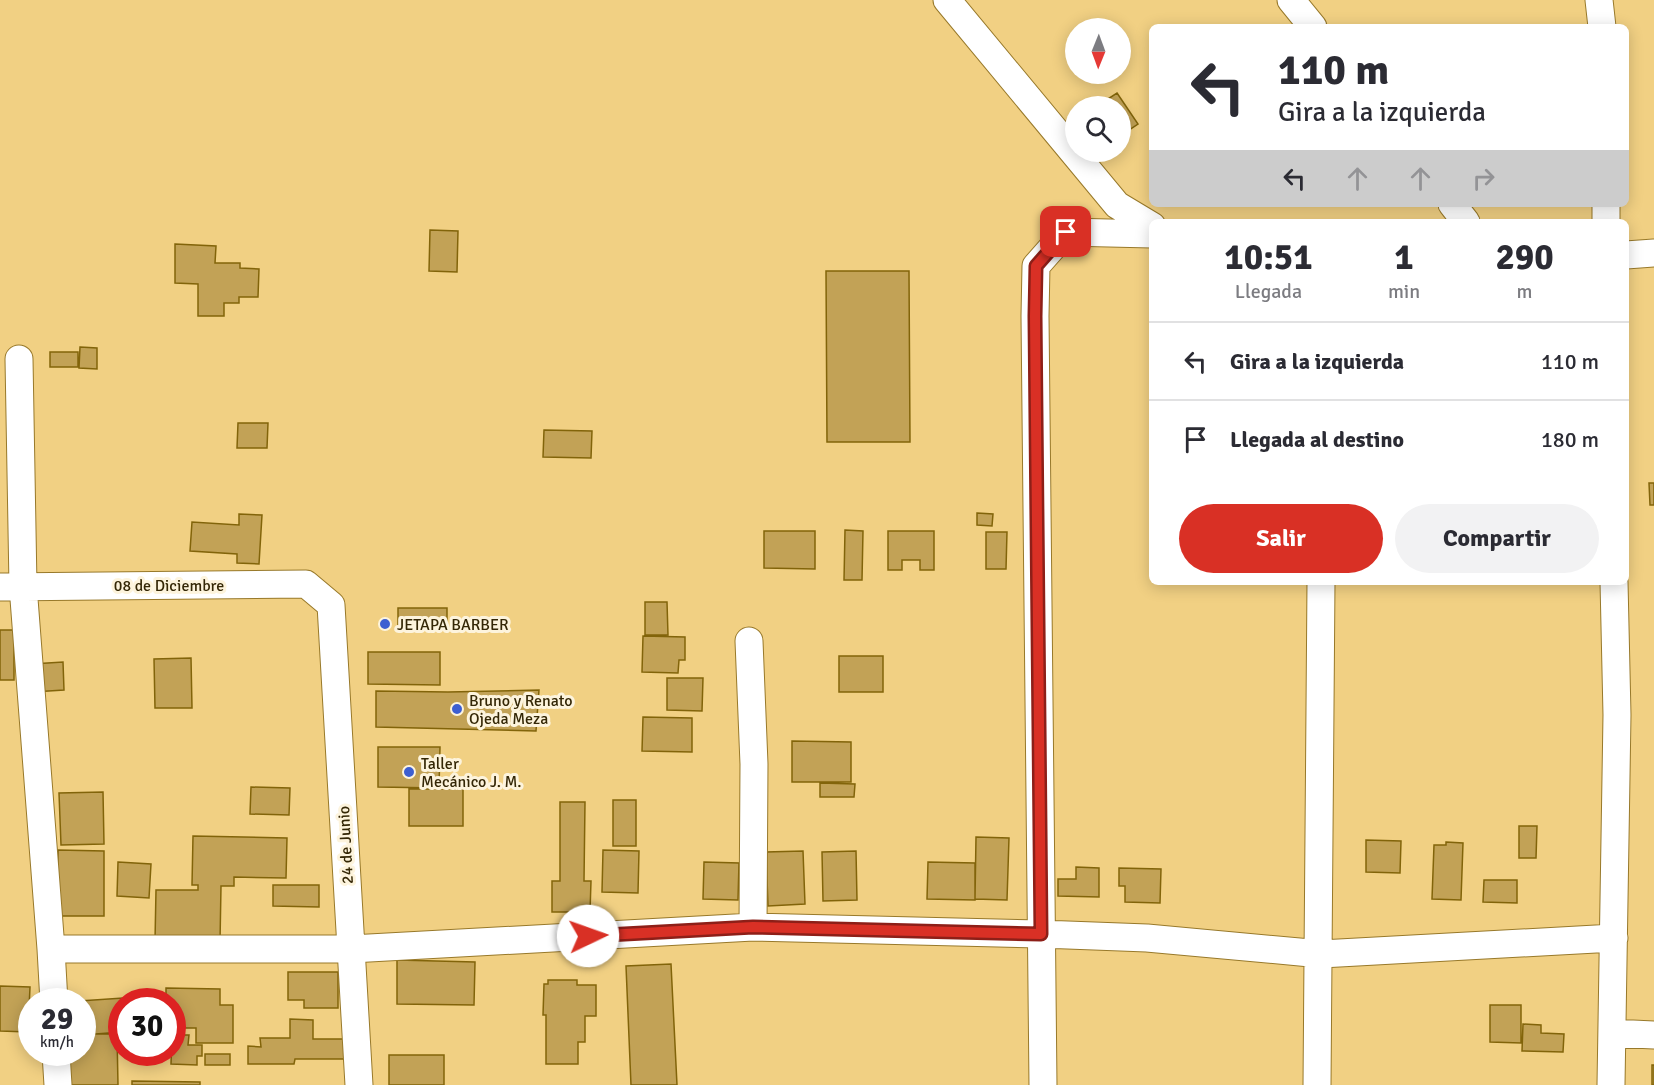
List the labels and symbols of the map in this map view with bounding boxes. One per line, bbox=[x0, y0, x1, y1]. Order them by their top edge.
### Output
north arrow bbox=[1065, 18, 1131, 84]
pin bbox=[1040, 206, 1091, 257]
street label: 08 de Diciembre bbox=[114, 576, 224, 596]
place label: JETAPA BARBER bbox=[397, 615, 509, 635]
marker: JETAPA BARBER bbox=[378, 617, 392, 631]
place label: Bruno y Renato Ojeda Meza bbox=[469, 691, 573, 729]
marker: Bruno y Renato Ojeda Meza bbox=[450, 702, 464, 716]
place label: Taller Mecánico J. M. bbox=[421, 754, 522, 792]
marker: Taller Mecánico J. M. bbox=[402, 765, 416, 779]
street label: 24 de Junio bbox=[334, 805, 358, 884]
position arrow bbox=[556, 904, 620, 968]
speed limit sign: 30 bbox=[108, 988, 186, 1066]

